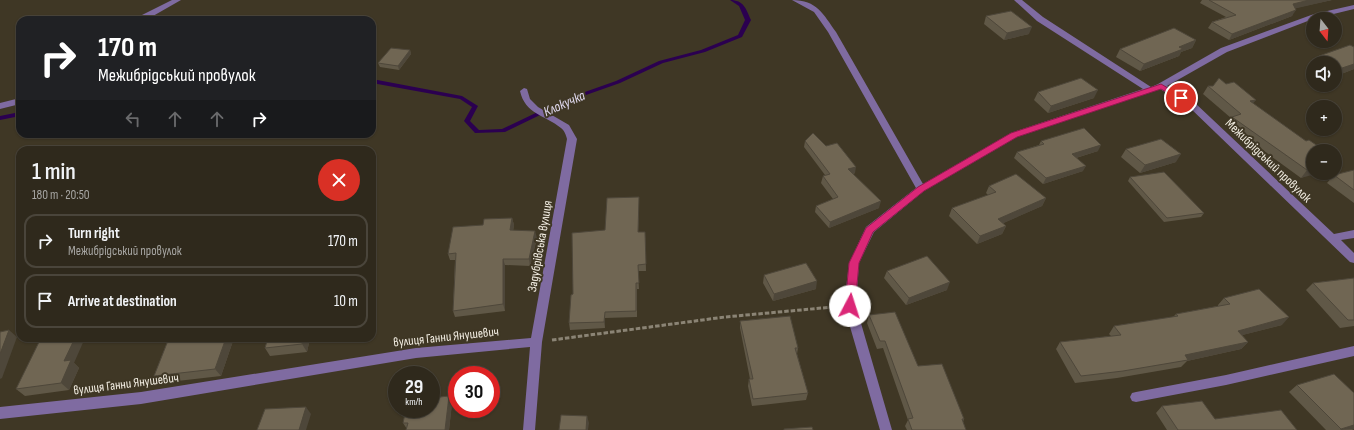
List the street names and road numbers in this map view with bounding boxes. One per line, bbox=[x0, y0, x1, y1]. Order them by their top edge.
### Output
street label: Межибрідський провулок bbox=[1222, 115, 1315, 206]
street label: Задубрівська вулиця bbox=[524, 199, 556, 293]
street label: вулиця Ганни Янушевич bbox=[393, 323, 500, 350]
street label: вулиця Ганни Янушевич bbox=[72, 370, 180, 398]

